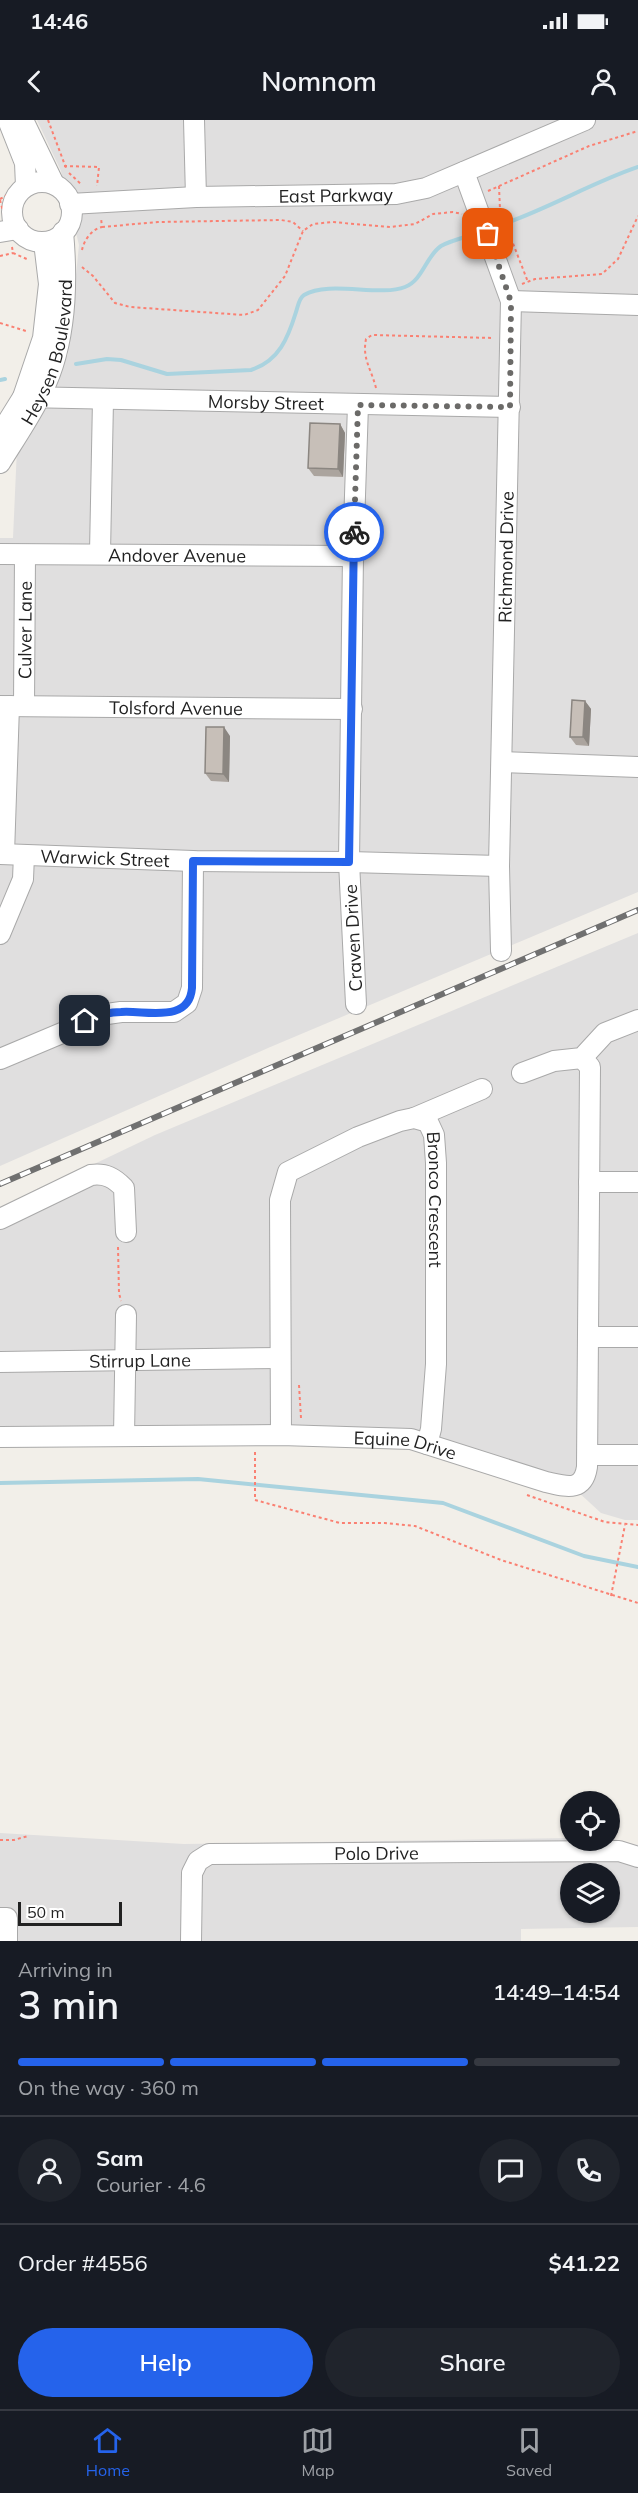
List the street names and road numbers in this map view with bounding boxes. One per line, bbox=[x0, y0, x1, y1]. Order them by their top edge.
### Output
street label: East Parkway bbox=[278, 183, 394, 207]
street label: Heysen Boulevard bbox=[15, 279, 77, 429]
street label: Morsby Street bbox=[208, 389, 324, 415]
street label: Richmond Drive bbox=[493, 491, 519, 623]
street label: Andover Avenue bbox=[108, 543, 246, 567]
street label: Culver Lane bbox=[13, 581, 36, 679]
street label: Tolsford Avenue bbox=[109, 695, 243, 720]
street label: Warwick Street bbox=[40, 844, 170, 872]
street label: Craven Drive bbox=[339, 884, 367, 992]
street label: Bronco Crescent bbox=[422, 1131, 448, 1267]
street label: Stirrup Lane bbox=[89, 1348, 191, 1372]
street label: Equine Drive bbox=[353, 1426, 459, 1464]
street label: Polo Drive bbox=[334, 1841, 419, 1865]

